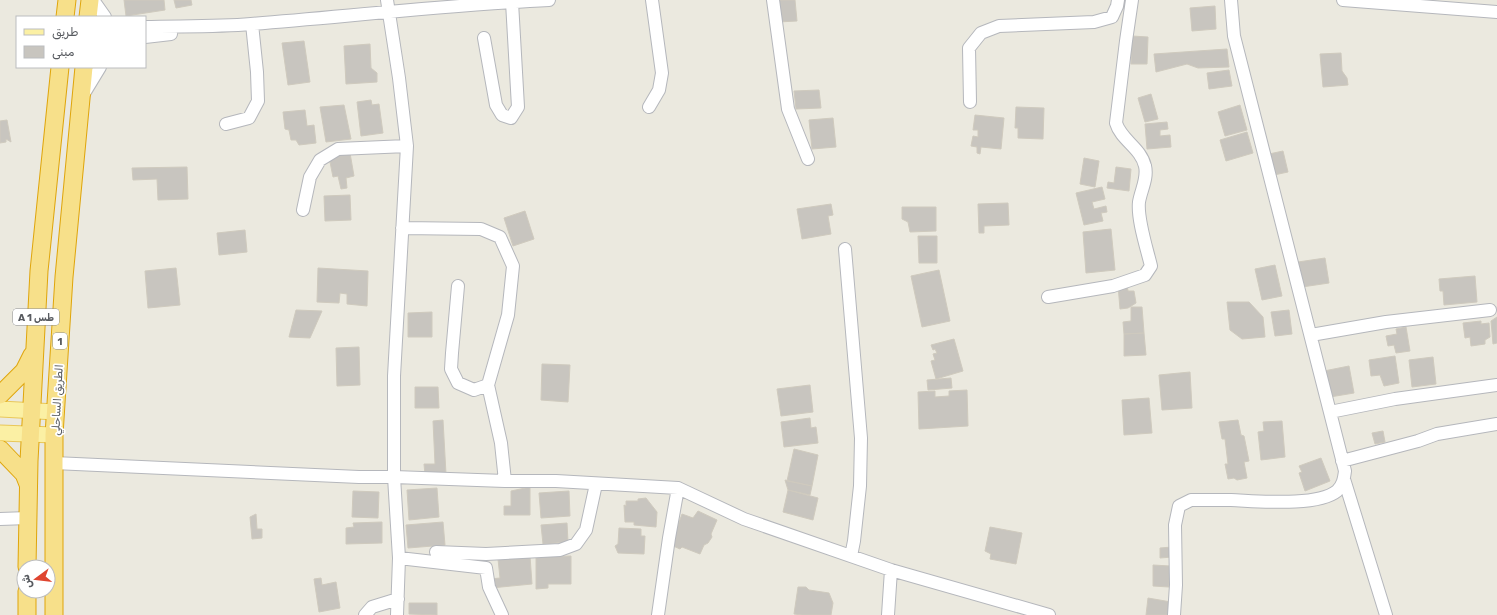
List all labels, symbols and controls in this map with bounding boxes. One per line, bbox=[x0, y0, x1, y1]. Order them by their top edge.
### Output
legend bbox=[16, 16, 146, 68]
text: طريق bbox=[52, 25, 78, 40]
text: مبنى bbox=[52, 45, 75, 60]
road number: A 1 طس bbox=[13, 309, 59, 325]
road number: 1 bbox=[53, 333, 67, 349]
street label: الطريق الساحلي bbox=[49, 364, 68, 436]
north arrow bbox=[16, 559, 56, 599]
text: ش bbox=[19, 573, 35, 590]

